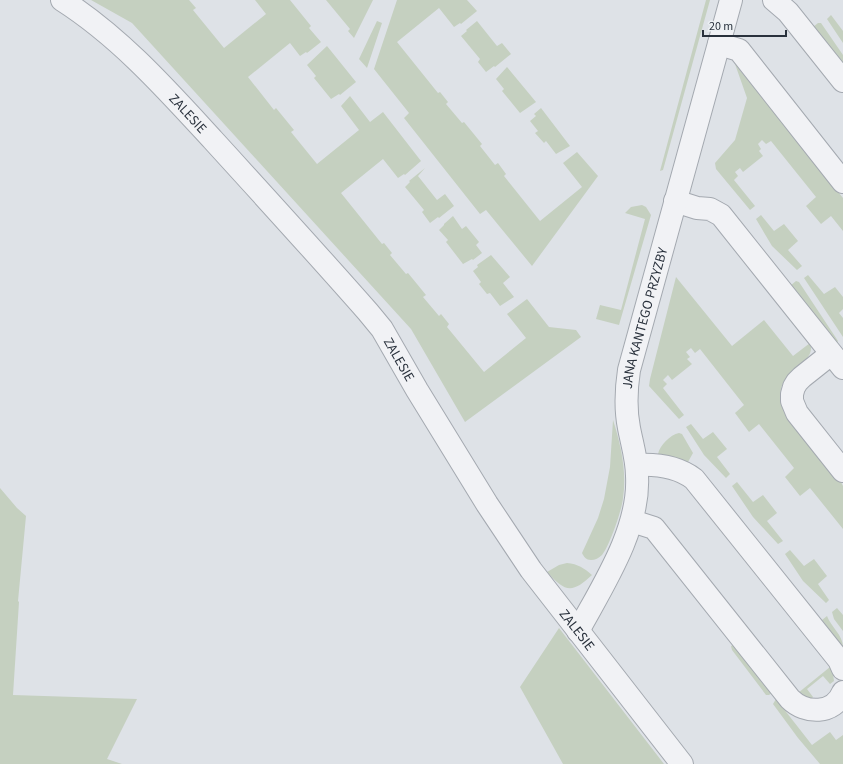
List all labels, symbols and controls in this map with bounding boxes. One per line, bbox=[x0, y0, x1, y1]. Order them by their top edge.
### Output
scale bar bbox=[703, 12, 786, 38]
text: 20 m bbox=[709, 18, 733, 35]
street label: ZALESIE bbox=[164, 89, 211, 138]
street label: JANA KANTEGO PRZYZBY bbox=[618, 245, 673, 390]
street label: ZALESIE bbox=[378, 334, 419, 386]
street label: ZALESIE bbox=[554, 605, 599, 655]

